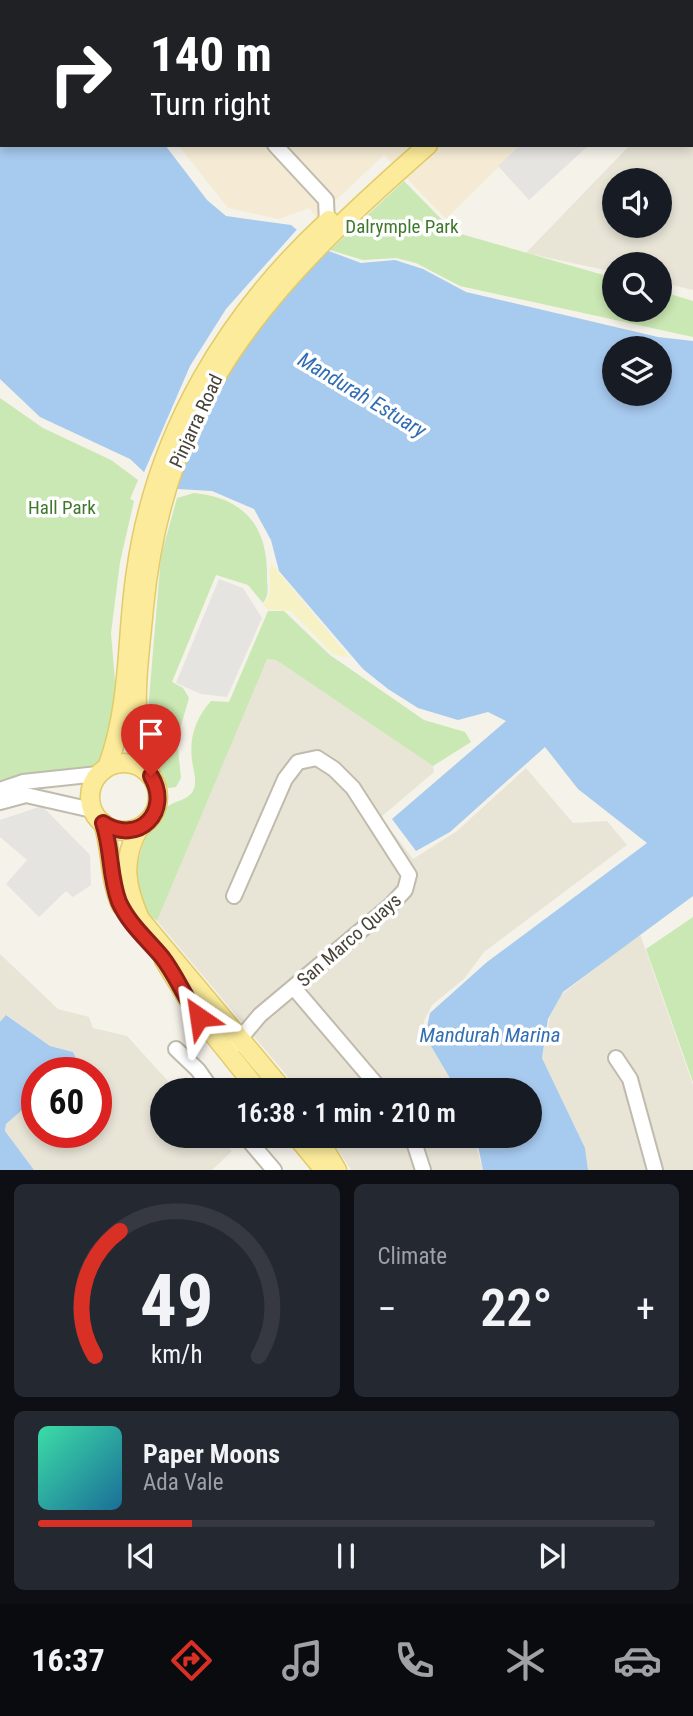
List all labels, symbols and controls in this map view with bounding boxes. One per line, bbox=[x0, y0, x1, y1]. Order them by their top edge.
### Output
text: 140 m bbox=[150, 26, 272, 83]
icon: right bbox=[35, 28, 126, 119]
text: Turn right bbox=[150, 85, 271, 123]
map controls bbox=[602, 168, 672, 406]
button: sound bbox=[602, 168, 672, 238]
park label: Dalrymple Park bbox=[345, 215, 459, 238]
button: search bbox=[602, 252, 672, 322]
button: layers bbox=[602, 336, 672, 406]
water label: Mandurah Estuary bbox=[294, 347, 431, 443]
street label: Pinjarra Road bbox=[164, 371, 228, 471]
park label: Hall Park bbox=[28, 496, 96, 519]
pin bbox=[121, 704, 181, 776]
icon: arrive bbox=[132, 715, 170, 753]
street label: San Marco Quays bbox=[292, 889, 406, 991]
position arrow bbox=[162, 980, 236, 1054]
water label: Mandurah Marina bbox=[420, 1023, 560, 1047]
speed limit sign: 60 bbox=[21, 1057, 112, 1148]
text: 16:38 · 1 min · 210 m bbox=[236, 1098, 456, 1128]
text: Climate bbox=[378, 1243, 447, 1270]
text: 49 bbox=[140, 1259, 214, 1345]
text: 22° bbox=[480, 1278, 552, 1339]
text: − bbox=[378, 1287, 397, 1331]
text: + bbox=[636, 1287, 655, 1331]
text: km/h bbox=[151, 1340, 202, 1369]
text: Paper Moons bbox=[143, 1439, 280, 1469]
text: Ada Vale bbox=[143, 1469, 223, 1496]
icon: previous bbox=[122, 1537, 160, 1575]
icon: pause bbox=[327, 1537, 365, 1575]
icon: next bbox=[533, 1537, 571, 1575]
icon: directions bbox=[167, 1636, 216, 1685]
icon: music bbox=[278, 1636, 327, 1685]
icon: phone bbox=[390, 1636, 439, 1685]
icon: climate bbox=[501, 1636, 550, 1685]
icon: car bbox=[613, 1636, 662, 1685]
text: 16:37 bbox=[31, 1641, 105, 1679]

